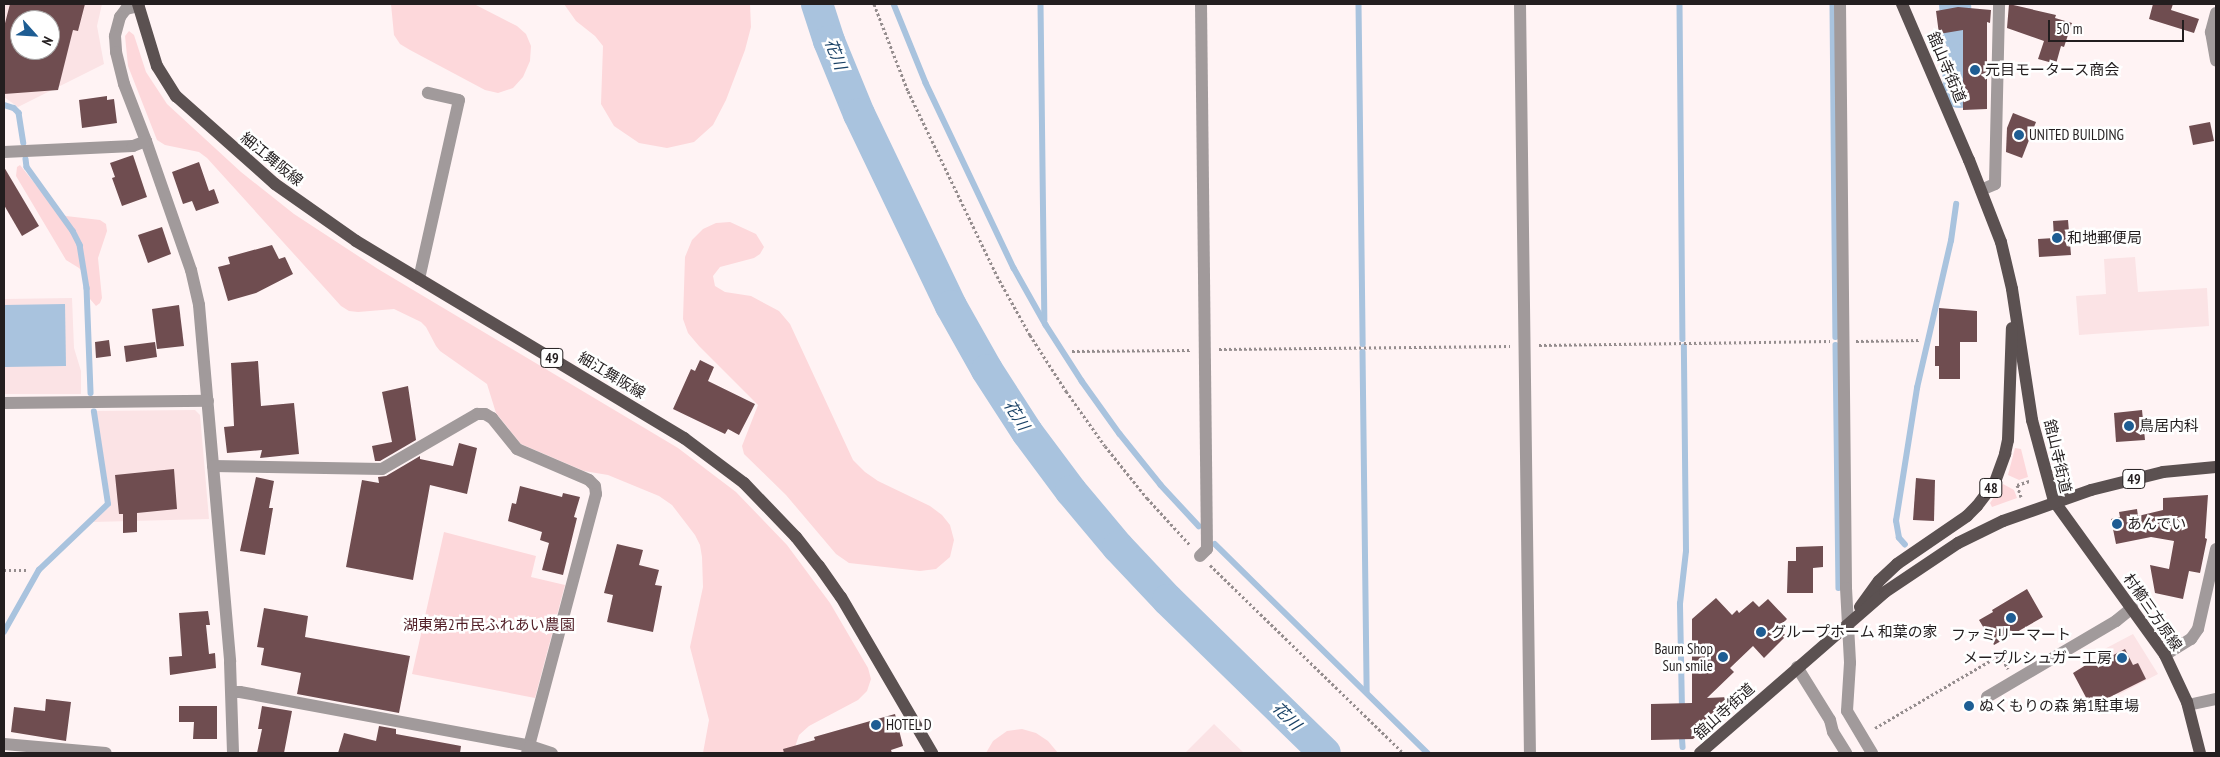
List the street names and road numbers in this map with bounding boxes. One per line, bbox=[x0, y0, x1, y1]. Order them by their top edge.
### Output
street label: 舘山寺街道 bbox=[1924, 29, 1970, 105]
street label: 細江舞阪線 bbox=[237, 128, 307, 190]
road number: 49 bbox=[540, 346, 564, 369]
street label: 細江舞阪線 bbox=[575, 348, 649, 402]
street label: 舘山寺街道 bbox=[2041, 417, 2075, 495]
road number: 49 bbox=[2122, 468, 2146, 490]
road number: 48 bbox=[1978, 476, 2004, 499]
street label: 村櫛三方原線 bbox=[2120, 570, 2186, 654]
street label: 舘山寺街道 bbox=[1690, 679, 1758, 743]

